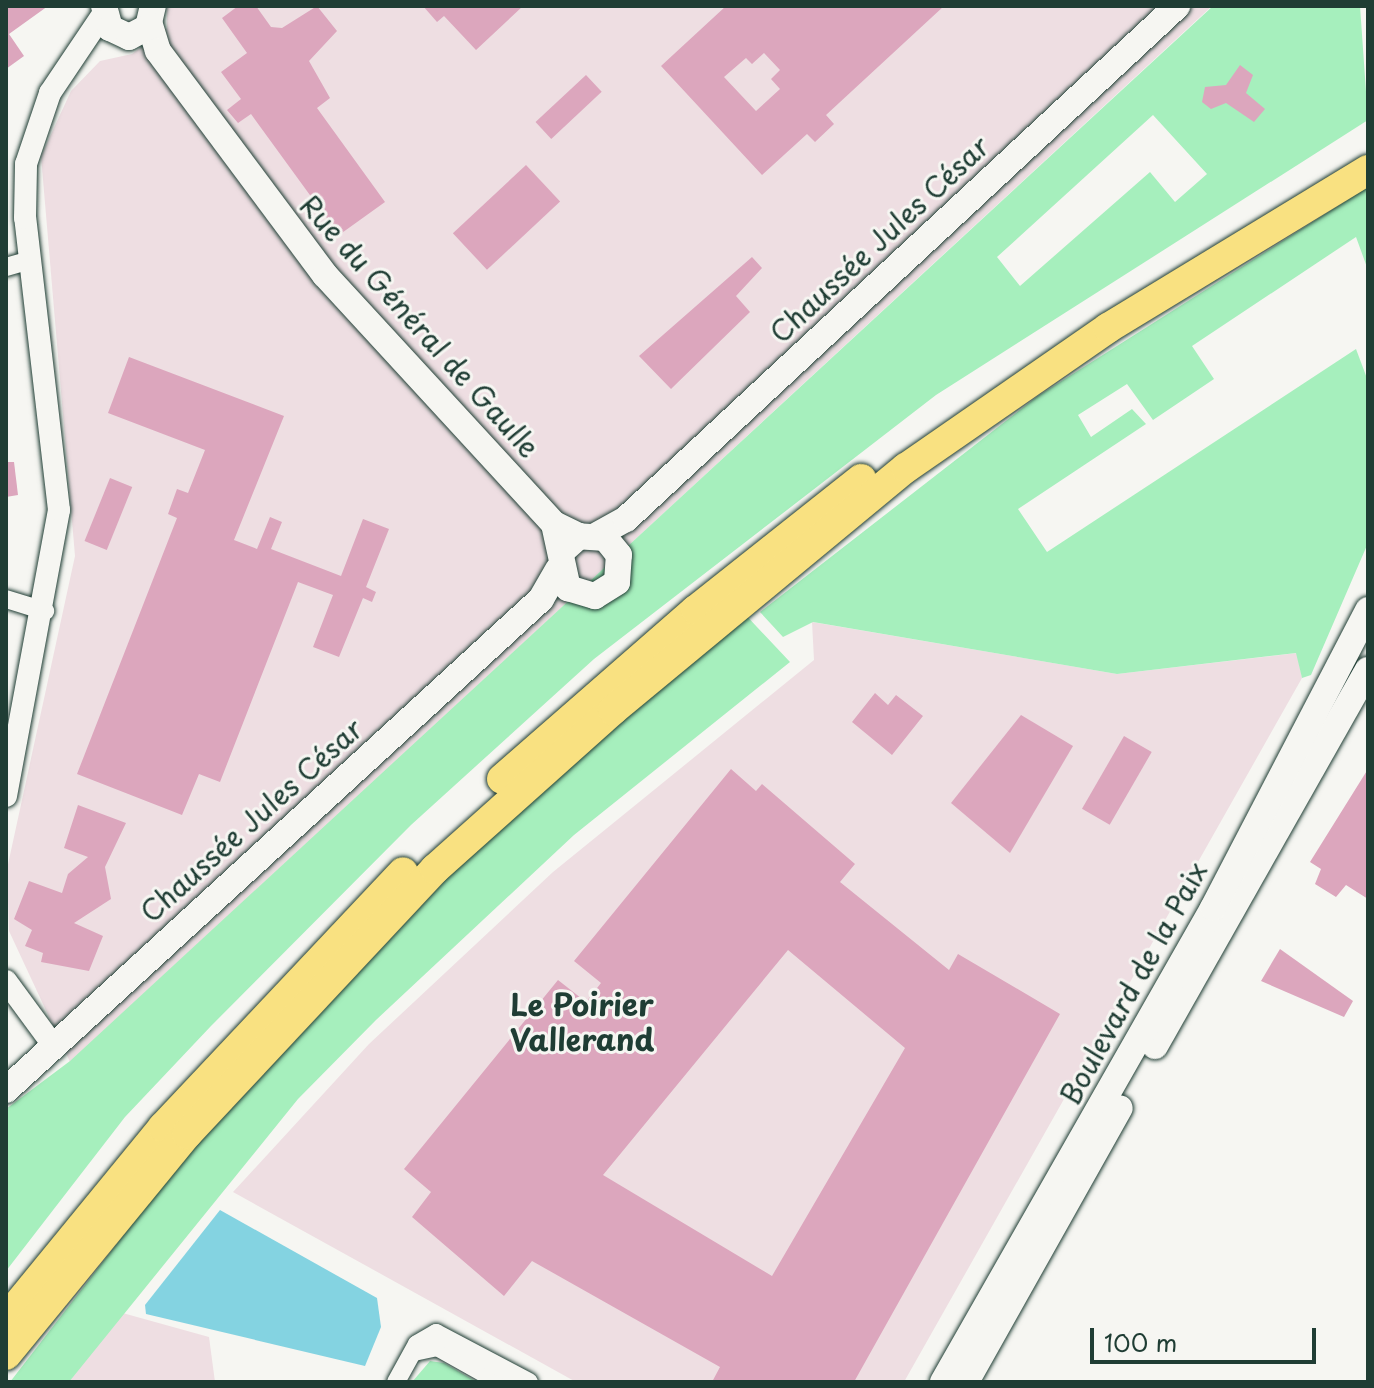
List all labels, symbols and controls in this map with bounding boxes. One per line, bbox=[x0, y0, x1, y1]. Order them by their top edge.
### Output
street label: Chaussée Jules César bbox=[761, 127, 997, 351]
street label: Rue du Général de Gaulle bbox=[291, 186, 549, 466]
street label: Chaussée Jules César bbox=[132, 710, 370, 930]
street label: Boulevard de la Paix bbox=[1052, 856, 1214, 1110]
district label: Le Poirier Vallerand bbox=[510, 986, 654, 1056]
scale bar bbox=[1094, 1312, 1320, 1362]
text: 100 m bbox=[1104, 1324, 1177, 1360]

